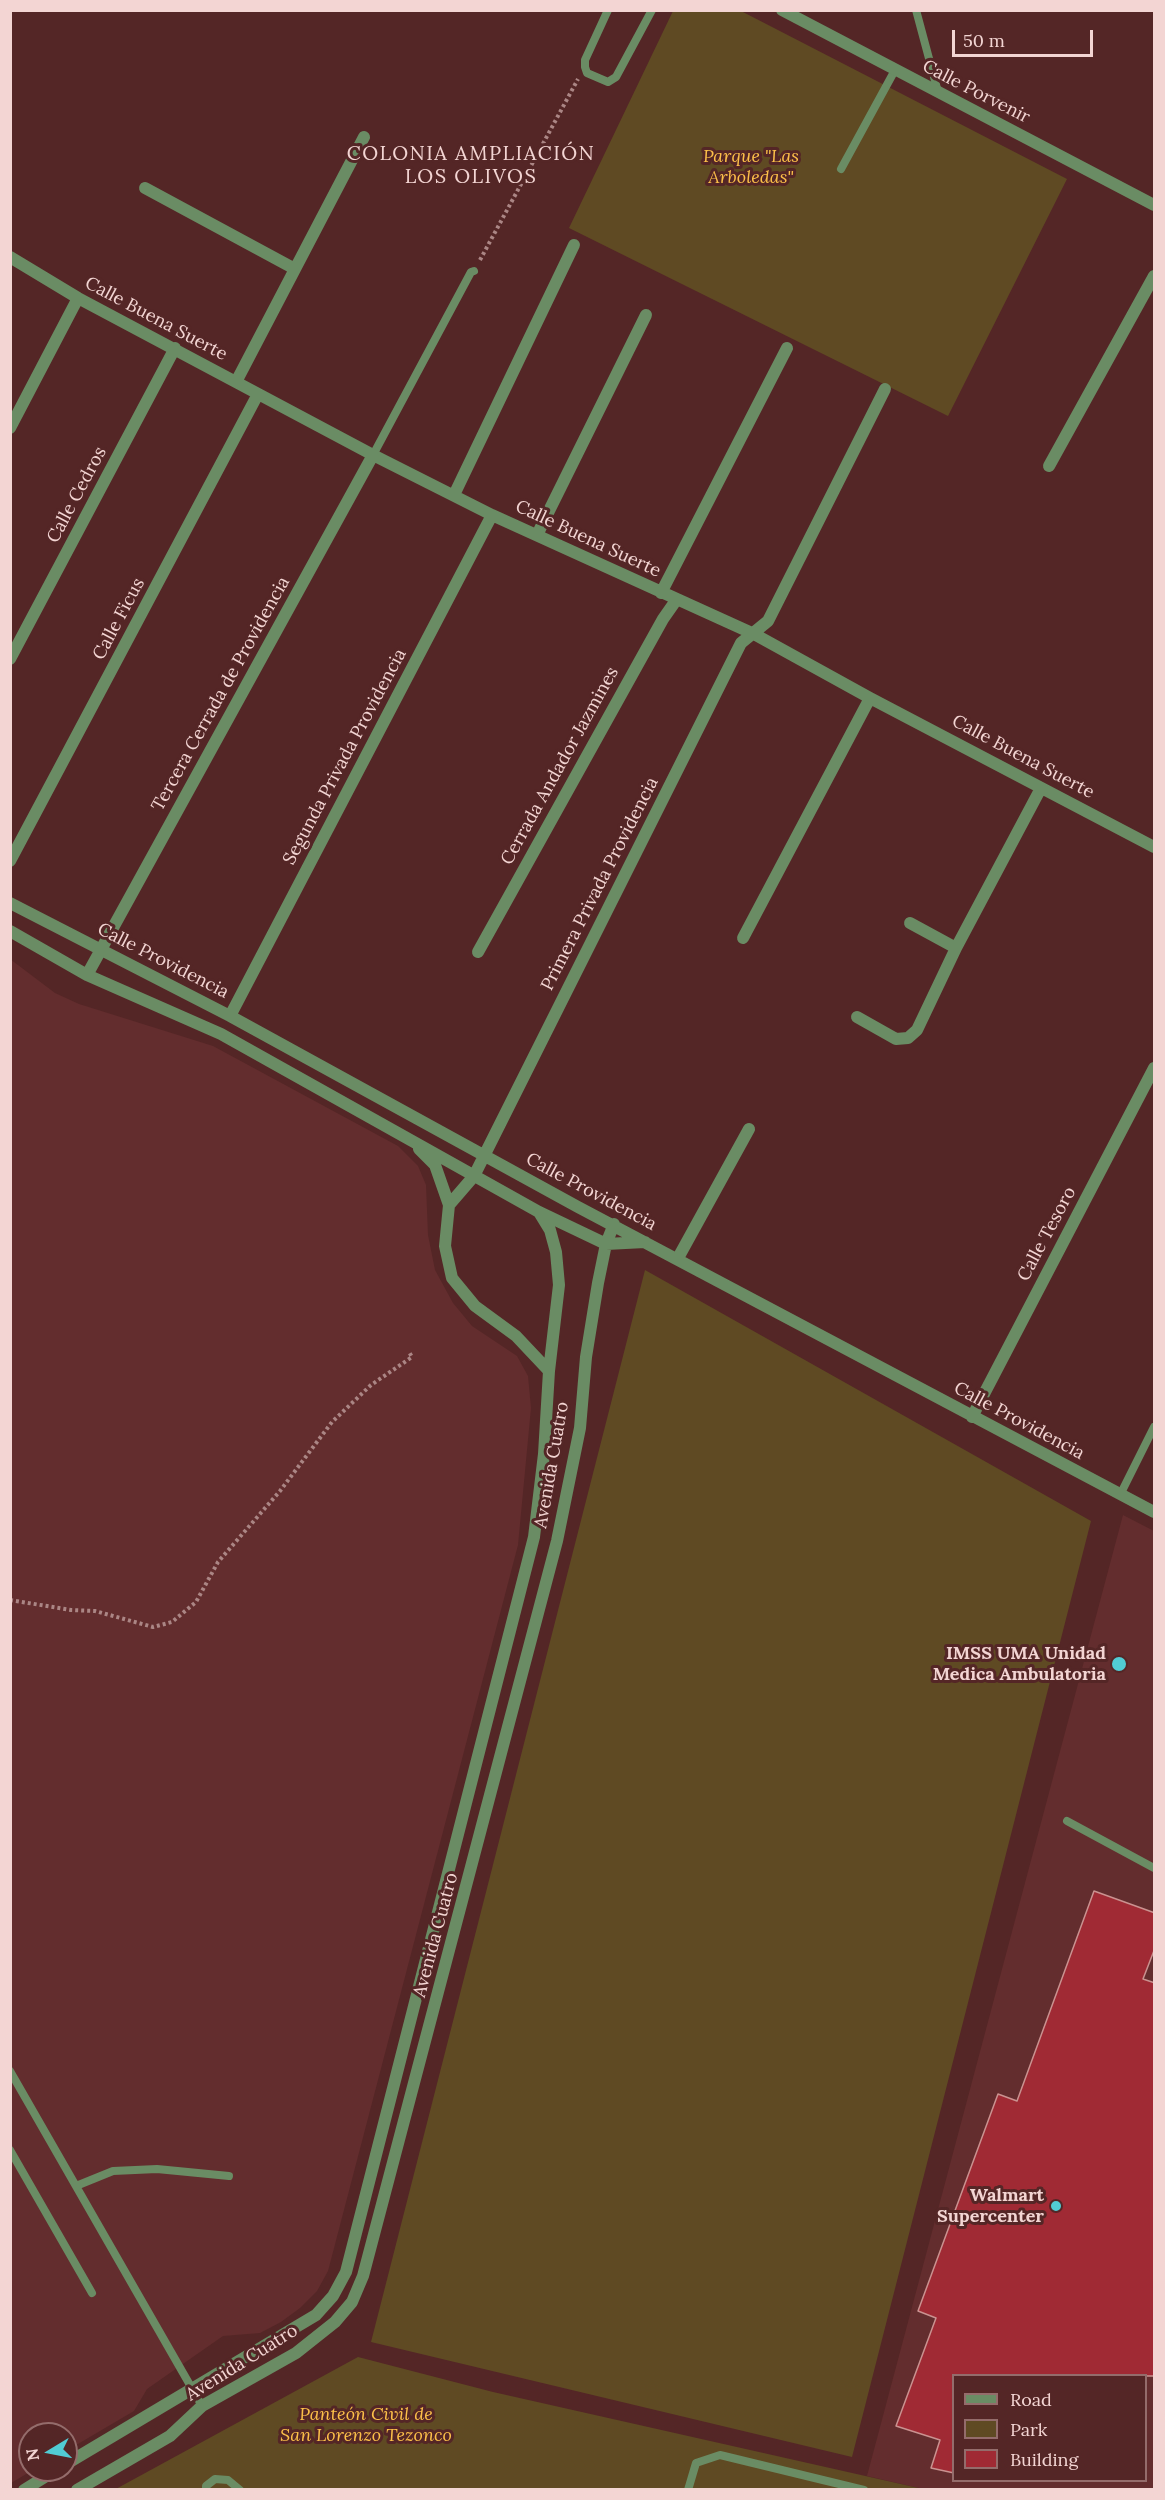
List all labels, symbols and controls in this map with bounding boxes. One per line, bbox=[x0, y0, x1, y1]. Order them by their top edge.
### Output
scale bar bbox=[955, 18, 1096, 56]
text: 50 m bbox=[963, 29, 1005, 52]
street label: Calle Porvenir bbox=[919, 56, 1033, 128]
district label: COLONIA AMPLIACIÓN LOS OLIVOS bbox=[347, 142, 595, 189]
park label: Parque "Las Arboledas" bbox=[703, 146, 799, 188]
street label: Calle Buena Suerte bbox=[81, 272, 231, 366]
street label: Calle Cedros bbox=[43, 443, 111, 547]
street label: Calle Buena Suerte bbox=[512, 496, 664, 582]
street label: Tercera Cerrada de Providencia bbox=[147, 573, 295, 815]
street label: Calle Ficus bbox=[88, 574, 150, 664]
street label: Segunda Privada Providencia bbox=[279, 645, 411, 869]
street label: Cerrada Andador Jazmines bbox=[497, 663, 623, 869]
street label: Calle Buena Suerte bbox=[948, 710, 1098, 804]
street label: Primera Privada Providencia bbox=[537, 774, 663, 994]
street label: Calle Providencia bbox=[94, 919, 232, 1003]
street label: Calle Providencia bbox=[522, 1149, 660, 1235]
street label: Calle Tesoro bbox=[1013, 1183, 1081, 1285]
street label: Calle Providencia bbox=[950, 1378, 1088, 1464]
street label: Avenida Cuatro bbox=[530, 1400, 574, 1530]
place label: IMSS UMA Unidad Medica Ambulatoria bbox=[933, 1643, 1106, 1686]
marker: IMSS UMA Unidad Medica Ambulatoria bbox=[1110, 1655, 1128, 1673]
street label: Avenida Cuatro bbox=[409, 1870, 463, 2000]
place label: Walmart Supercenter bbox=[937, 2185, 1044, 2228]
marker: Walmart Supercenter bbox=[1049, 2199, 1063, 2213]
street label: Avenida Cuatro bbox=[182, 2320, 302, 2406]
legend bbox=[952, 2374, 1147, 2482]
text: Road bbox=[1010, 2388, 1052, 2411]
park label: Panteón Civil de San Lorenzo Tezonco bbox=[280, 2404, 452, 2446]
text: Park bbox=[1010, 2418, 1047, 2441]
north arrow bbox=[18, 2422, 78, 2482]
text: N bbox=[21, 2447, 43, 2463]
text: Building bbox=[1010, 2448, 1078, 2471]

